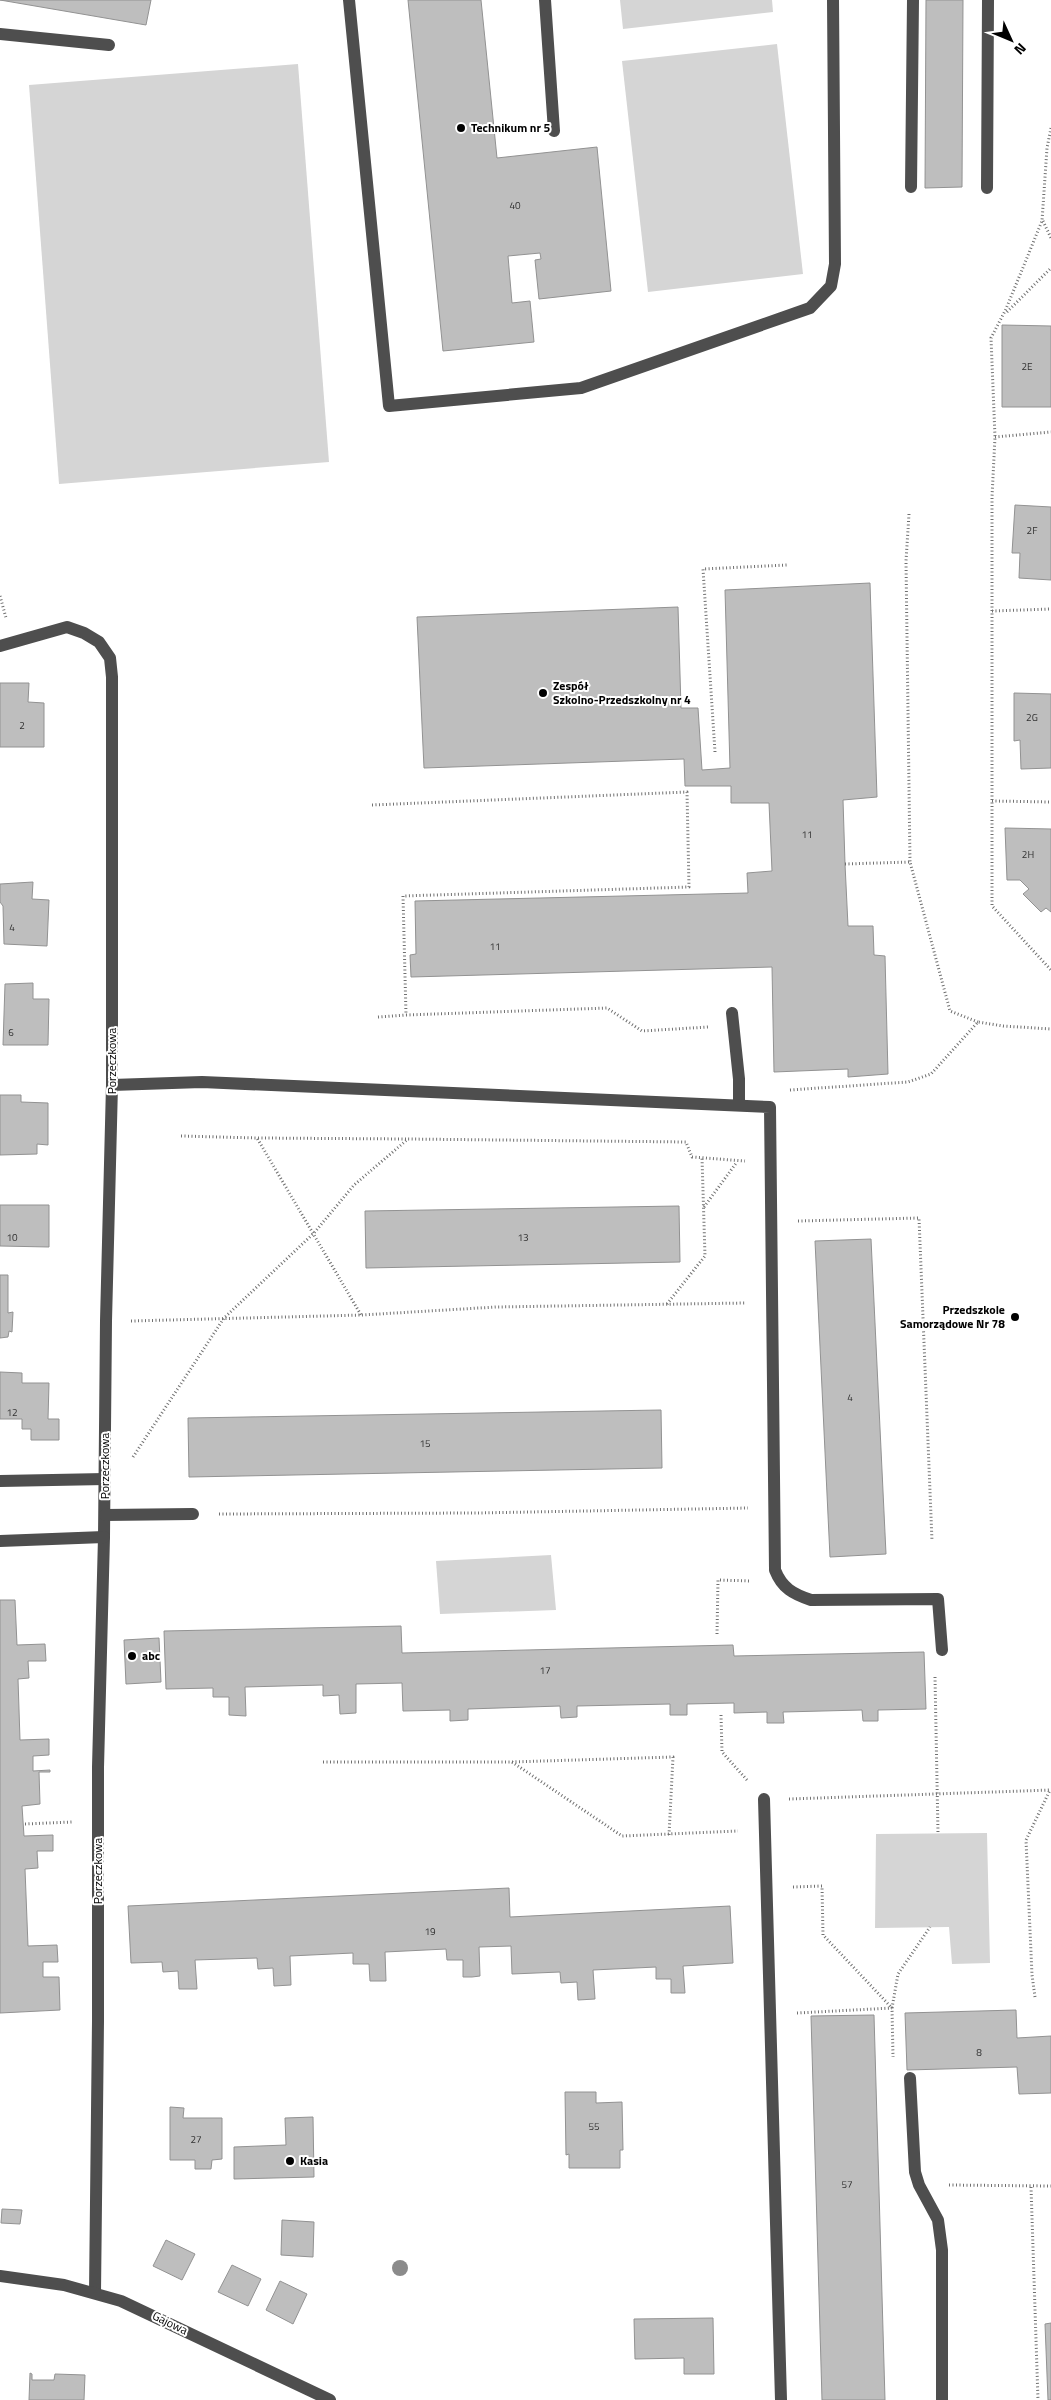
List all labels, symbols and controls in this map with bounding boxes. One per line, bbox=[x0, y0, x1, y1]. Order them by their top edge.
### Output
north arrow bbox=[986, 15, 1036, 65]
text: N bbox=[1010, 39, 1032, 60]
place label: Technikum nr 5 bbox=[471, 118, 551, 137]
marker: Technikum nr 5 bbox=[455, 122, 467, 134]
house number: 40 bbox=[509, 198, 521, 213]
house number: 2E bbox=[1021, 359, 1033, 374]
house number: 2F bbox=[1027, 523, 1037, 538]
place label: Zespół Szkolno-Przedszkolny nr 4 bbox=[553, 676, 691, 709]
marker: Zespół Szkolno-Przedszkolny nr 4 bbox=[537, 687, 549, 699]
house number: 2G bbox=[1026, 710, 1038, 725]
house number: 2 bbox=[19, 718, 25, 733]
house number: 11 bbox=[801, 827, 813, 842]
house number: 2H bbox=[1022, 847, 1034, 862]
house number: 4 bbox=[9, 920, 15, 935]
house number: 11 bbox=[489, 939, 501, 954]
house number: 6 bbox=[8, 1025, 14, 1040]
street label: Porzeczkowa bbox=[102, 1028, 121, 1094]
house number: 10 bbox=[6, 1230, 18, 1245]
house number: 13 bbox=[517, 1230, 529, 1245]
place label: Przedszkole Samorządowe Nr 78 bbox=[900, 1300, 1005, 1333]
marker: Przedszkole Samorządowe Nr 78 bbox=[1009, 1311, 1021, 1323]
house number: 4 bbox=[847, 1390, 853, 1405]
house number: 12 bbox=[6, 1405, 18, 1420]
street label: Porzeczkowa bbox=[95, 1433, 114, 1499]
house number: 15 bbox=[419, 1436, 431, 1451]
place label: abc bbox=[142, 1646, 160, 1665]
marker: abc bbox=[126, 1650, 138, 1662]
house number: 17 bbox=[539, 1663, 551, 1678]
street label: Porzeczkowa bbox=[88, 1838, 107, 1904]
house number: 19 bbox=[424, 1924, 436, 1939]
house number: 8 bbox=[976, 2045, 982, 2060]
house number: 55 bbox=[588, 2119, 600, 2134]
house number: 27 bbox=[190, 2132, 202, 2147]
place label: Kasia bbox=[300, 2151, 328, 2170]
marker: Kasia bbox=[284, 2155, 296, 2167]
house number: 57 bbox=[841, 2177, 853, 2192]
street label: Gajowa bbox=[149, 2306, 191, 2339]

